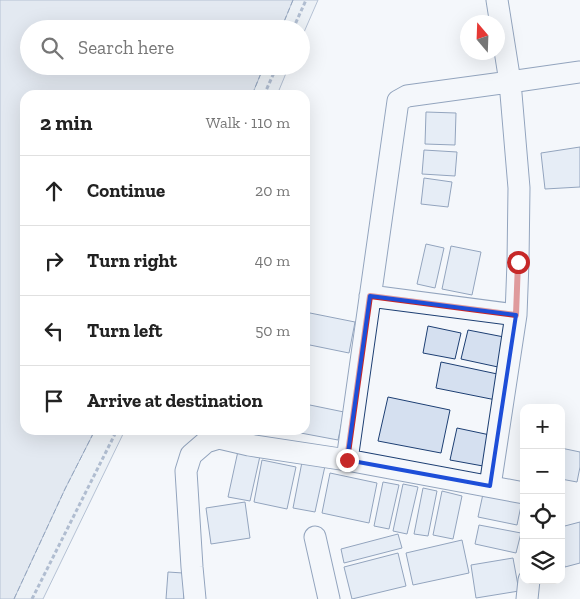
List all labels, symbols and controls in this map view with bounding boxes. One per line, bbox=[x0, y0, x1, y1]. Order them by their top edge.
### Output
north arrow bbox=[460, 15, 505, 60]
search box bbox=[20, 20, 310, 75]
icon: search bbox=[38, 34, 66, 62]
text: Search here bbox=[78, 36, 174, 59]
text: 2 min bbox=[40, 110, 92, 135]
text: Walk · 110 m bbox=[206, 113, 290, 132]
icon: ahead bbox=[40, 177, 68, 205]
text: Continue bbox=[87, 179, 165, 202]
text: 20 m bbox=[255, 181, 290, 200]
icon: right bbox=[40, 247, 68, 275]
text: Turn right bbox=[87, 249, 177, 272]
text: 40 m bbox=[255, 251, 290, 270]
route start bbox=[507, 251, 530, 274]
icon: left bbox=[40, 317, 68, 345]
text: Turn left bbox=[87, 319, 162, 342]
text: 50 m bbox=[255, 321, 290, 340]
icon: arrive bbox=[40, 387, 68, 415]
text: Arrive at destination bbox=[87, 389, 263, 412]
map controls bbox=[520, 404, 565, 584]
button: + bbox=[520, 404, 565, 449]
route end bbox=[336, 449, 359, 472]
button: − bbox=[520, 449, 565, 494]
button: locate bbox=[520, 494, 565, 539]
button: layers bbox=[520, 539, 565, 584]

